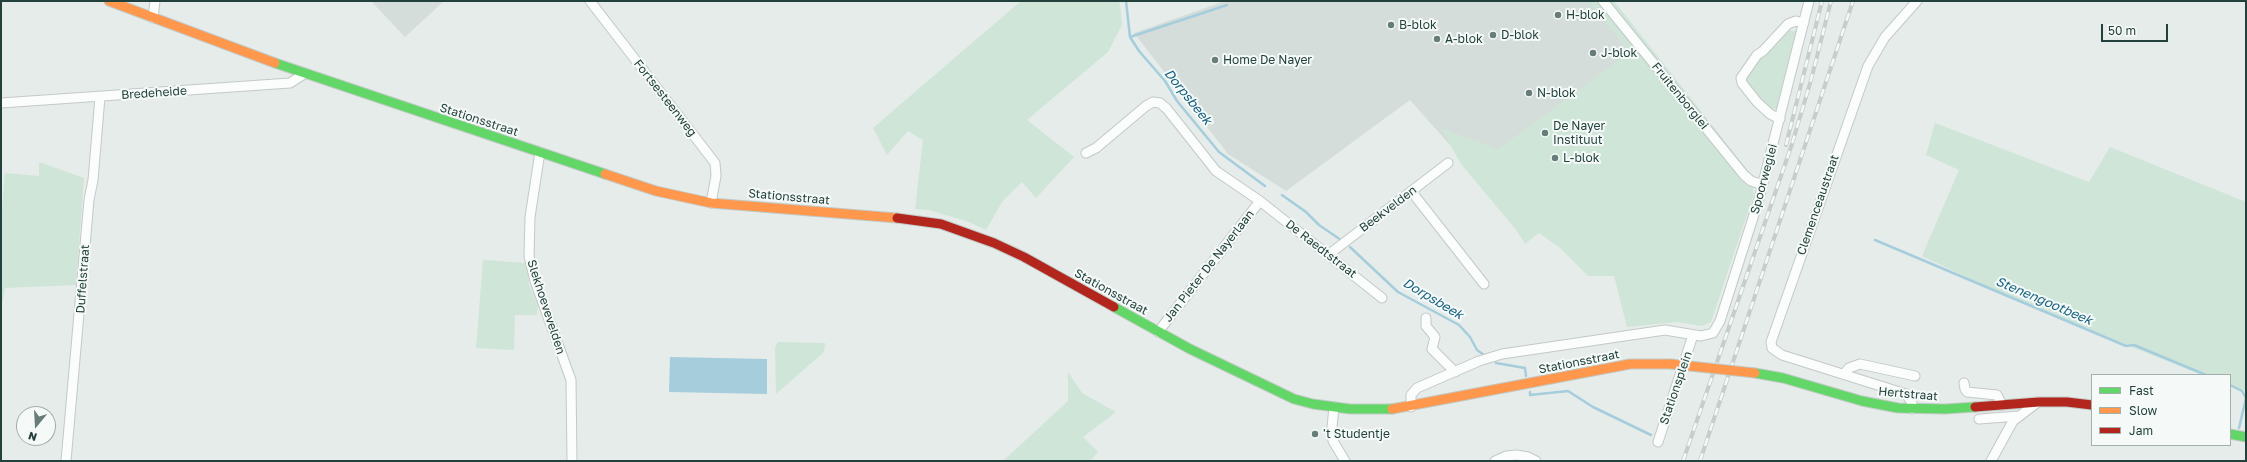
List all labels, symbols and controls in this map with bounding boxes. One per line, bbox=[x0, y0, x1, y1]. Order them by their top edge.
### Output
place label: H-blok bbox=[1566, 8, 1605, 22]
marker: H-blok bbox=[1553, 10, 1563, 20]
scale bar bbox=[2103, 16, 2170, 42]
place label: B-blok bbox=[1399, 18, 1437, 32]
marker: B-blok bbox=[1386, 20, 1396, 30]
text: 50 m bbox=[2108, 23, 2136, 38]
place label: D-blok bbox=[1501, 28, 1539, 42]
marker: D-blok bbox=[1488, 30, 1498, 40]
place label: A-blok bbox=[1445, 32, 1483, 46]
marker: A-blok bbox=[1432, 34, 1442, 44]
place label: J-blok bbox=[1601, 46, 1637, 60]
marker: J-blok bbox=[1588, 48, 1598, 58]
place label: Home De Nayer bbox=[1223, 53, 1312, 67]
marker: Home De Nayer bbox=[1210, 55, 1220, 65]
street label: Fortsesteenweg bbox=[631, 57, 699, 139]
street label: Fruitenborglei bbox=[1649, 60, 1711, 132]
water label: Dorpsbeek bbox=[1161, 66, 1215, 128]
street label: Bredeheide bbox=[121, 84, 187, 102]
place label: N-blok bbox=[1537, 86, 1576, 100]
marker: N-blok bbox=[1524, 88, 1534, 98]
street label: Stationsstraat bbox=[438, 101, 520, 139]
place label: De Nayer Instituut bbox=[1553, 119, 1605, 147]
marker: De Nayer Instituut bbox=[1540, 128, 1550, 138]
street label: Spoorweglei bbox=[1748, 142, 1780, 216]
place label: L-blok bbox=[1563, 151, 1599, 165]
marker: L-blok bbox=[1550, 153, 1560, 163]
street label: Clemenceaustraat bbox=[1794, 153, 1842, 257]
street label: Beekvelden bbox=[1357, 183, 1419, 235]
street label: Stationsstraat bbox=[748, 186, 830, 208]
street label: Jan Pieter De Nayerlaan bbox=[1161, 207, 1257, 325]
street label: De Raedtstraat bbox=[1283, 217, 1359, 281]
street label: Duffelstraat bbox=[73, 244, 93, 314]
street label: Slekhoevevelden bbox=[524, 258, 568, 356]
street label: Stationsstraat bbox=[1072, 266, 1150, 318]
water label: Stenengootbeek bbox=[1993, 274, 2095, 328]
water label: Dorpsbeek bbox=[1400, 275, 1466, 323]
street label: Stationsstraat bbox=[1537, 347, 1621, 377]
street label: Stationsplein bbox=[1657, 349, 1695, 427]
legend bbox=[2091, 374, 2231, 446]
text: Fast bbox=[2129, 383, 2154, 398]
street label: Hertstraat bbox=[1878, 384, 1938, 404]
text: Slow bbox=[2129, 403, 2157, 418]
north arrow bbox=[16, 406, 56, 446]
text: Jam bbox=[2129, 423, 2153, 438]
place label: 't Studentje bbox=[1323, 427, 1390, 441]
text: N bbox=[26, 429, 38, 444]
marker: 't Studentje bbox=[1310, 429, 1320, 439]

